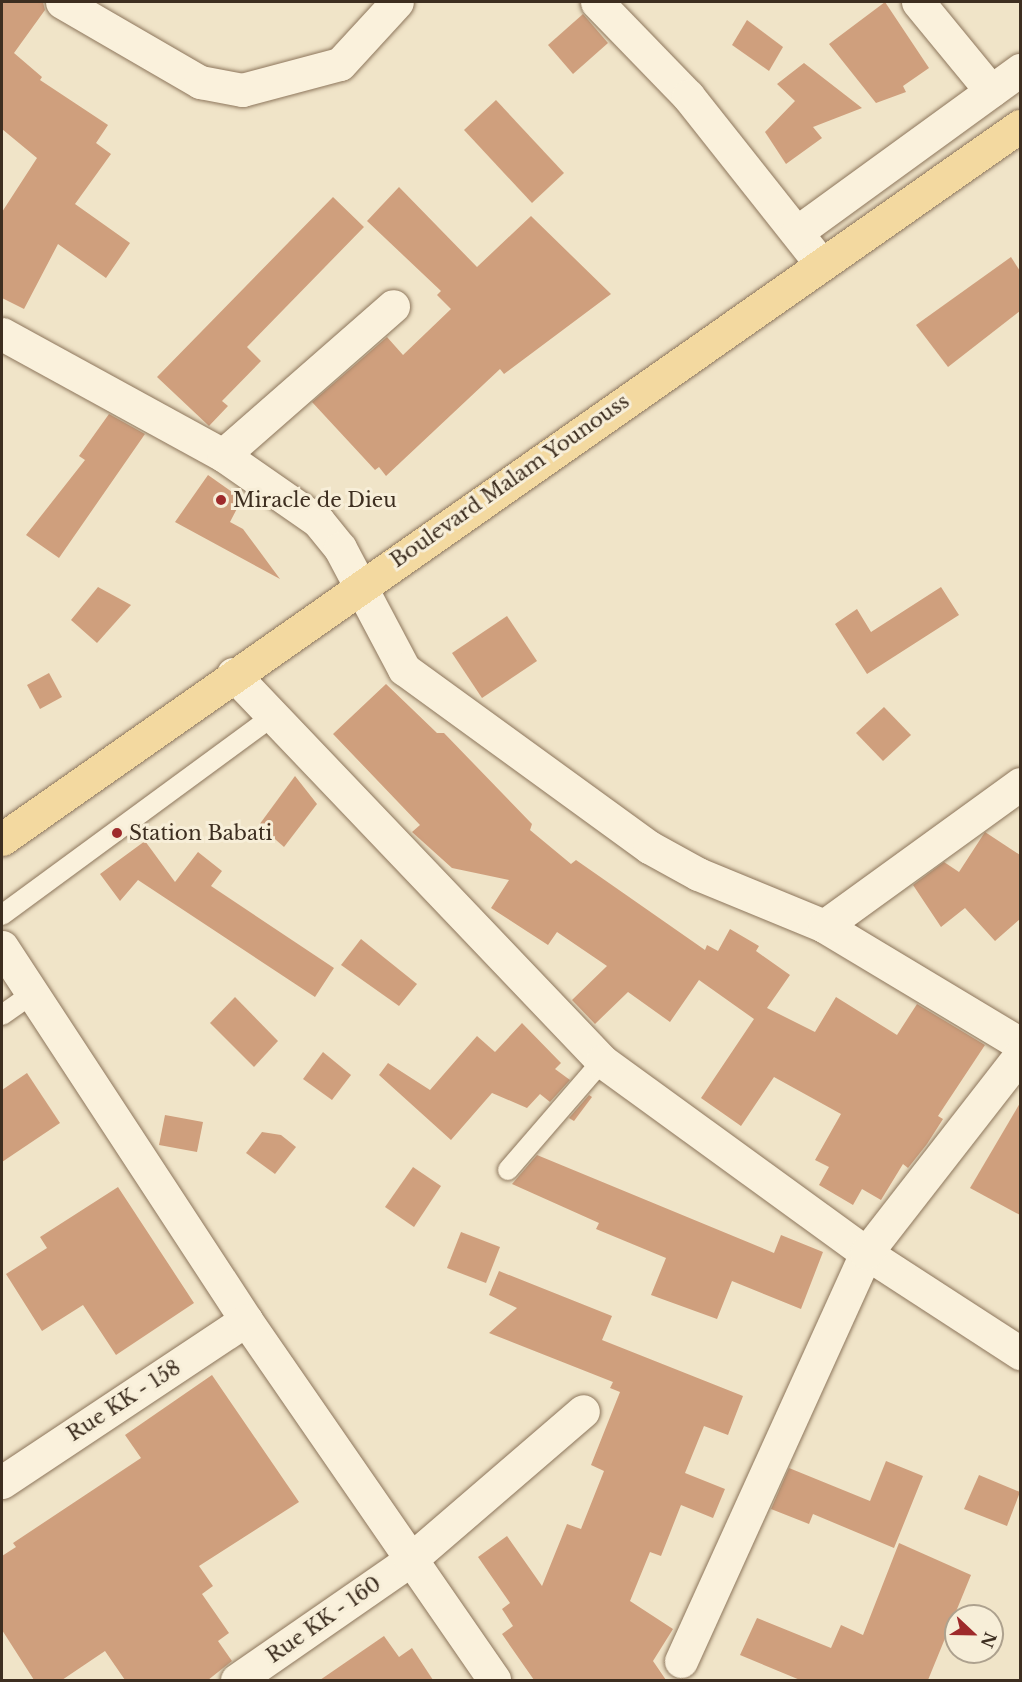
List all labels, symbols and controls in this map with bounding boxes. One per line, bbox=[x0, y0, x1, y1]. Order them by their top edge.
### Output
street label: Boulevard Malam Younouss bbox=[386, 389, 634, 573]
place label: Miracle de Dieu bbox=[233, 488, 397, 512]
marker: Miracle de Dieu bbox=[214, 493, 228, 507]
place label: Station Babati bbox=[129, 821, 272, 845]
marker: Station Babati bbox=[110, 826, 124, 840]
street label: Rue KK - 158 bbox=[63, 1355, 185, 1447]
street label: Rue KK - 160 bbox=[262, 1572, 386, 1668]
north arrow bbox=[944, 1604, 1004, 1664]
text: N bbox=[977, 1629, 1001, 1651]

